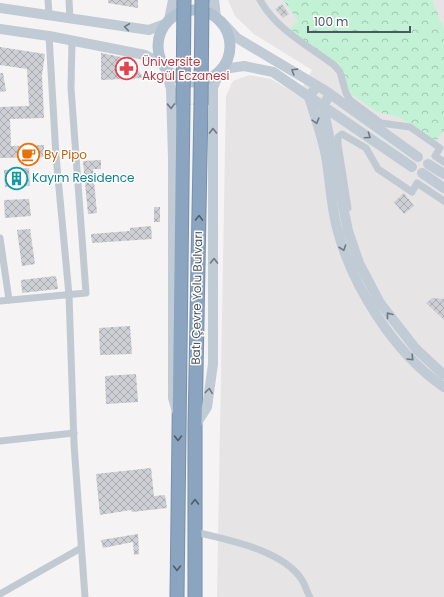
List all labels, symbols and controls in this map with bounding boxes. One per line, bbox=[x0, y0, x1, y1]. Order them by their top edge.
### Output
scale bar bbox=[308, 8, 410, 34]
text: 100 m bbox=[314, 13, 348, 30]
one-way arrow bbox=[124, 23, 130, 32]
place label: Üniversite Akgül Eczanesi bbox=[142, 53, 230, 84]
pharmacy icon: Üniversite Akgül Eczanesi bbox=[113, 56, 139, 82]
one-way arrow bbox=[291, 68, 298, 76]
one-way arrow bbox=[167, 103, 176, 109]
one-way arrow bbox=[311, 117, 320, 124]
one-way arrow bbox=[209, 128, 217, 134]
one-way arrow bbox=[363, 131, 370, 138]
cafe icon: By Pipo bbox=[16, 142, 42, 168]
place label: By Pipo bbox=[44, 146, 87, 163]
building icon: Kayım Residence bbox=[4, 165, 30, 191]
place label: Kayım Residence bbox=[32, 169, 134, 186]
one-way arrow bbox=[194, 215, 203, 221]
street label: Batı Çevre Yolu Bulvarı bbox=[187, 231, 206, 365]
one-way arrow bbox=[338, 244, 347, 251]
one-way arrow bbox=[210, 258, 218, 264]
one-way arrow bbox=[387, 313, 394, 320]
one-way arrow bbox=[406, 353, 414, 361]
one-way arrow bbox=[205, 388, 214, 394]
one-way arrow bbox=[174, 435, 182, 441]
one-way arrow bbox=[191, 499, 199, 505]
one-way arrow bbox=[173, 565, 181, 571]

